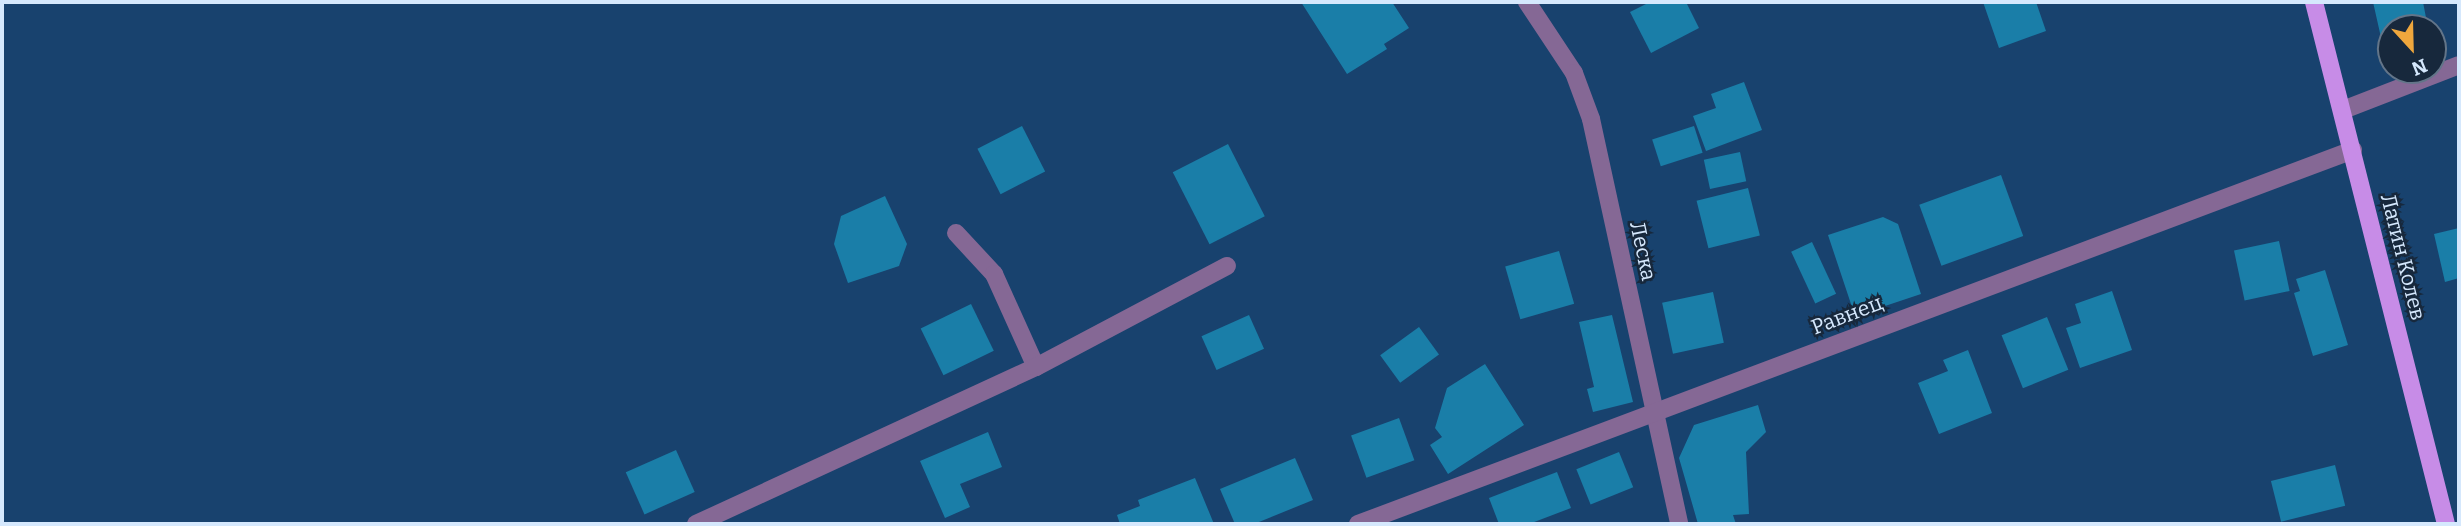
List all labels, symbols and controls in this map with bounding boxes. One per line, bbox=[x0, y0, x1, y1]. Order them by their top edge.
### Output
north arrow bbox=[2377, 14, 2447, 84]
text: N bbox=[2408, 54, 2430, 80]
street label: Латин Колев bbox=[2375, 191, 2431, 323]
street label: Леска bbox=[1624, 219, 1662, 283]
street label: Равнец bbox=[1808, 290, 1886, 340]

